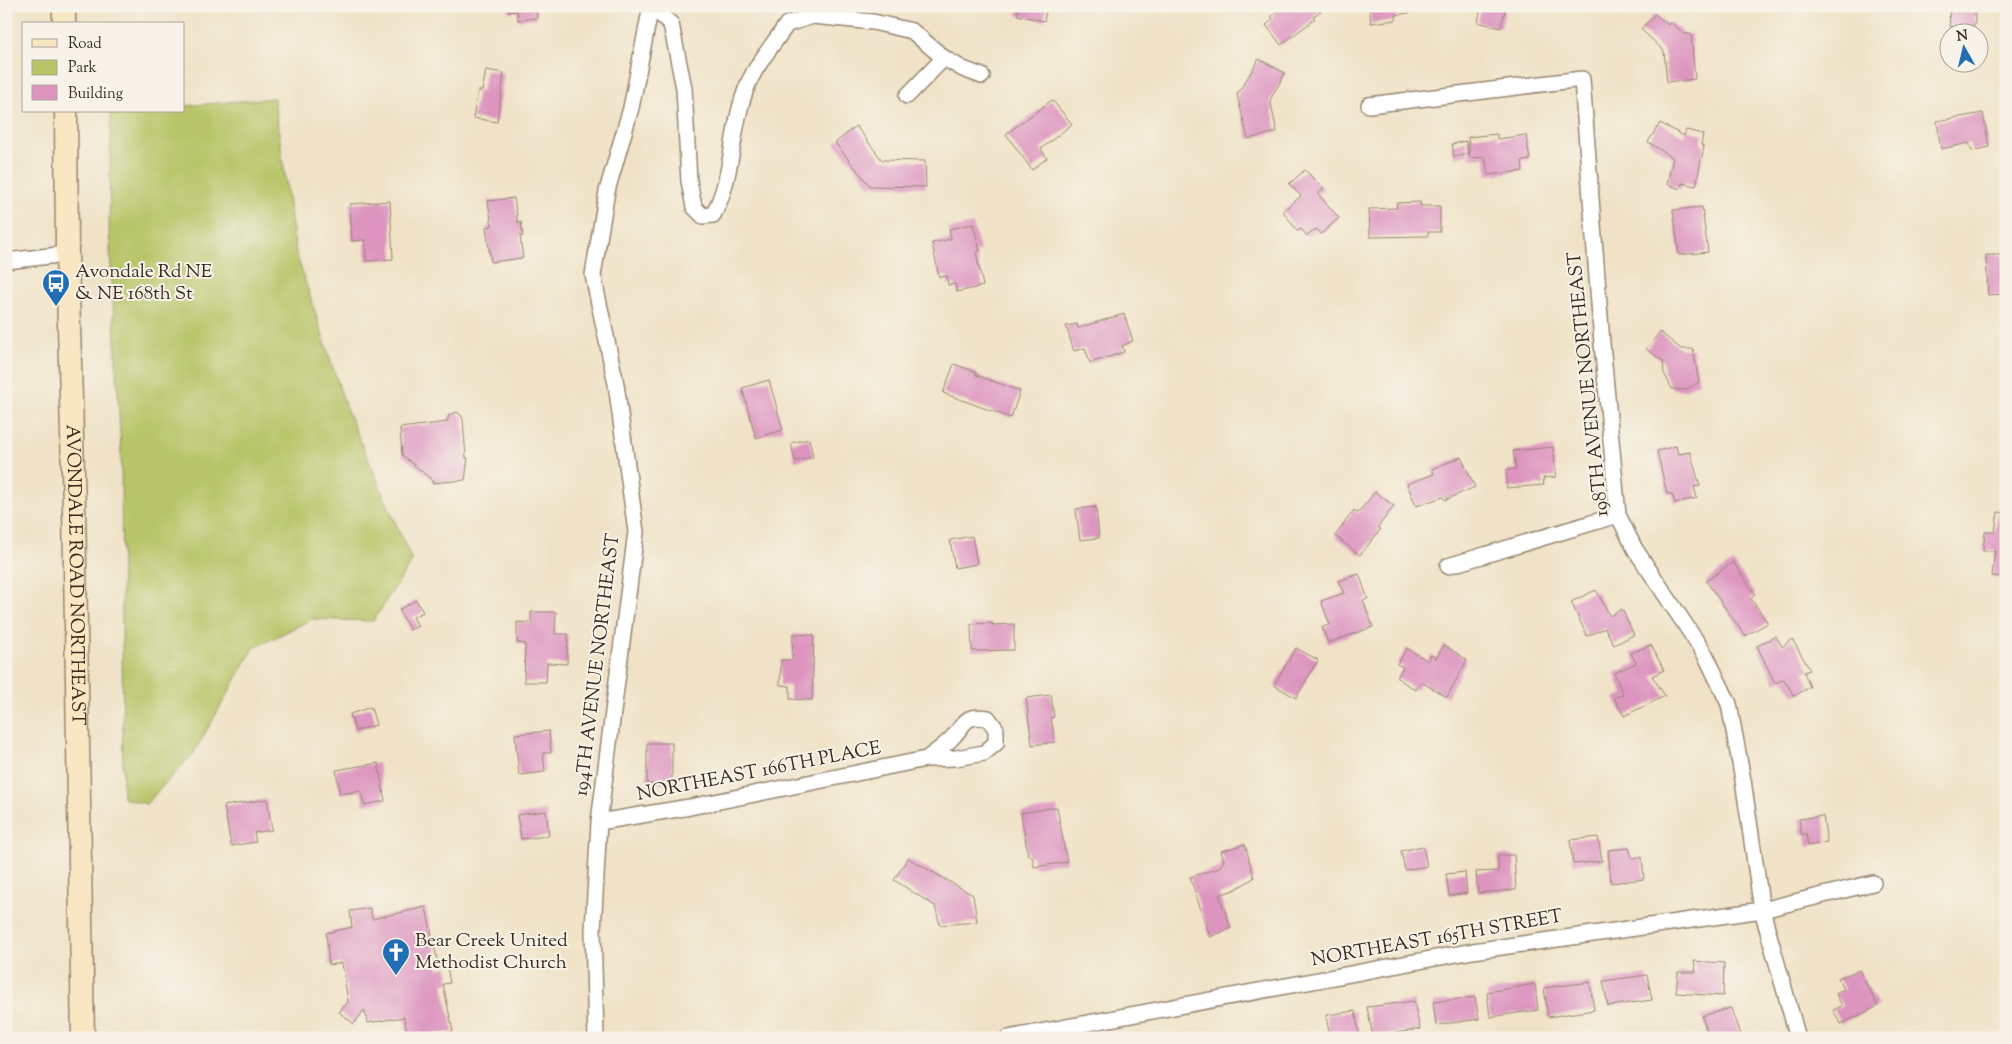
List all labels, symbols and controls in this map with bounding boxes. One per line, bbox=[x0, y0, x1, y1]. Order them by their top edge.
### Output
legend bbox=[22, 22, 185, 112]
north arrow bbox=[1940, 22, 1990, 72]
text: N bbox=[1956, 26, 1969, 48]
text: Road bbox=[68, 34, 102, 55]
text: Park bbox=[68, 58, 97, 79]
text: Building bbox=[68, 84, 123, 105]
street label: 198TH AVENUE NORTHEAST bbox=[1562, 250, 1616, 518]
place label: Avondale Rd NE & NE 168th St bbox=[75, 259, 213, 308]
bus stop icon: Avondale Rd NE & NE 168th St bbox=[41, 268, 71, 307]
street label: AVONDALE ROAD NORTHEAST bbox=[58, 424, 91, 726]
street label: 194TH AVENUE NORTHEAST bbox=[568, 532, 628, 798]
street label: NORTHEAST 166TH PLACE bbox=[635, 735, 884, 809]
street label: NORTHEAST 165TH STREET bbox=[1309, 904, 1565, 974]
place label: Bear Creek United Methodist Church bbox=[415, 928, 568, 977]
church icon: Bear Creek United Methodist Church bbox=[381, 937, 411, 976]

